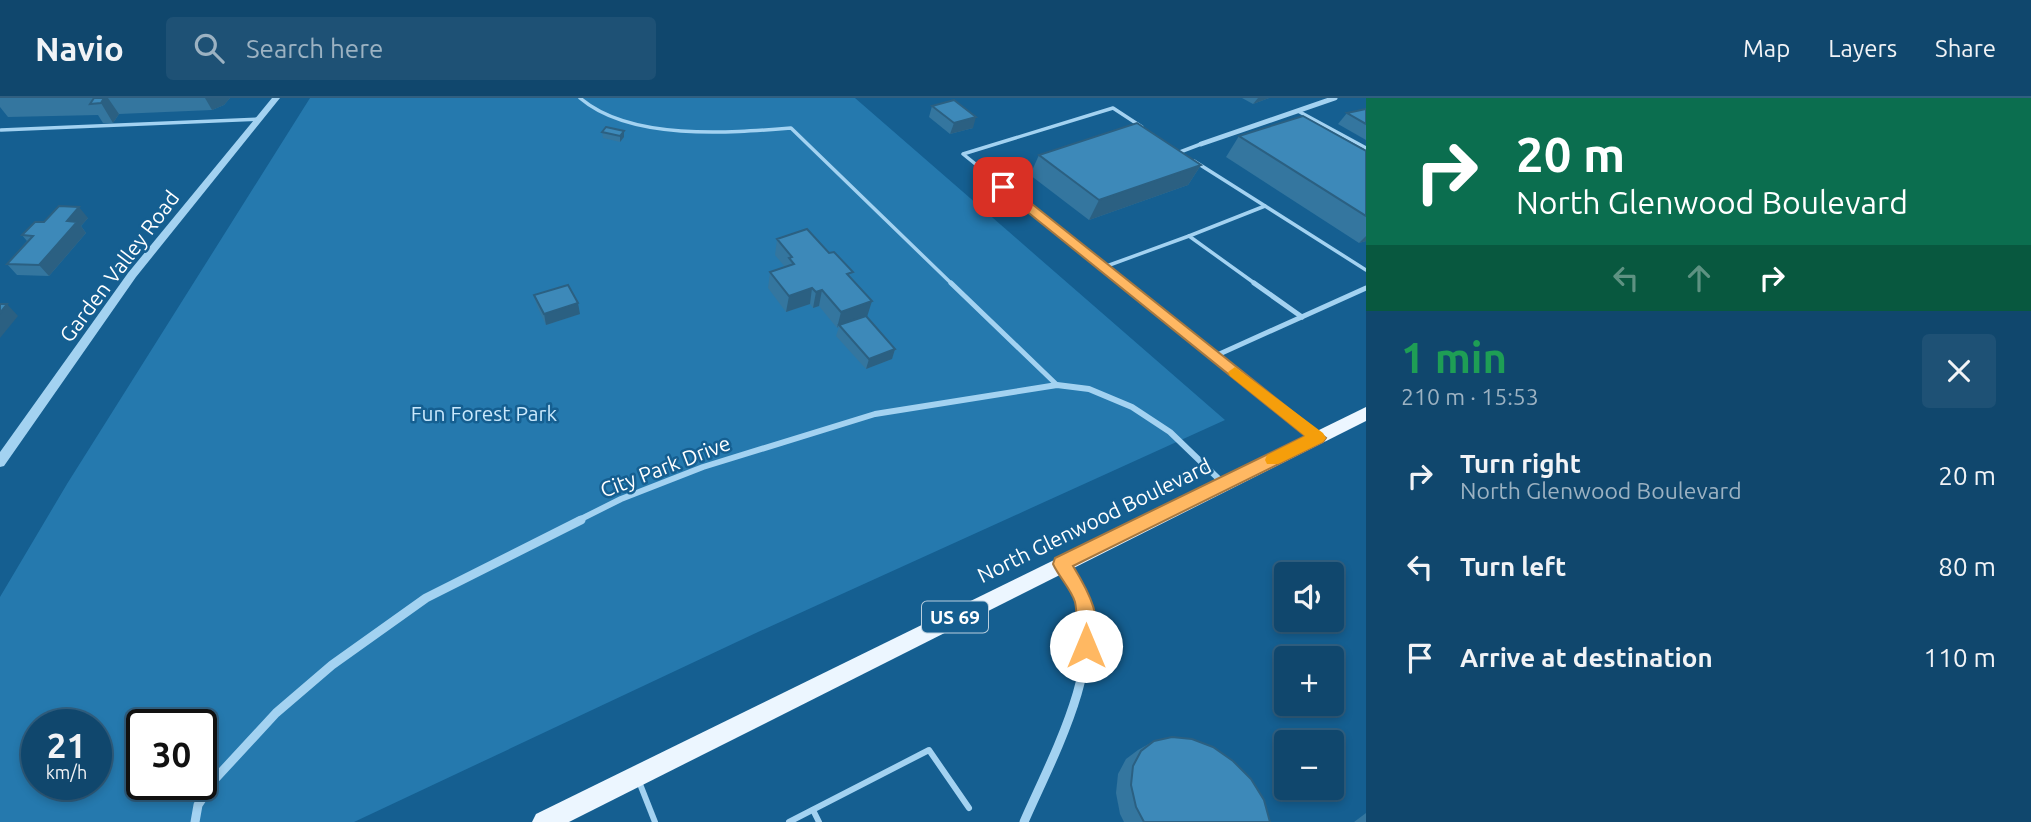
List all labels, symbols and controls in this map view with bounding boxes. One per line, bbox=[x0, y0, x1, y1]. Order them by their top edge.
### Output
search box bbox=[166, 17, 656, 80]
icon: search bbox=[190, 29, 228, 67]
text: Navio bbox=[35, 30, 124, 67]
text: Search here bbox=[246, 34, 383, 63]
text: Map bbox=[1743, 35, 1790, 62]
text: Layers bbox=[1828, 35, 1897, 62]
text: Share bbox=[1935, 35, 1996, 62]
icon: right bbox=[1401, 126, 1492, 217]
text: 20 m bbox=[1516, 126, 1625, 181]
pin bbox=[973, 157, 1033, 217]
icon: arrive bbox=[984, 168, 1022, 206]
text: North Glenwood Boulevard bbox=[1516, 184, 1908, 220]
street label: Garden Valley Road bbox=[54, 186, 184, 346]
icon: left bbox=[1607, 259, 1645, 297]
icon: ahead bbox=[1680, 259, 1718, 297]
icon: right bbox=[1753, 259, 1791, 297]
text: 1 min bbox=[1401, 334, 1507, 381]
button: close bbox=[1922, 334, 1996, 408]
text: 210 m · 15:53 bbox=[1401, 384, 1539, 409]
park label: Fun Forest Park bbox=[411, 401, 558, 425]
street label: City Park Drive bbox=[597, 430, 733, 502]
text: Turn right bbox=[1460, 449, 1581, 478]
street label: North Glenwood Boulevard bbox=[973, 453, 1215, 587]
icon: right bbox=[1401, 457, 1439, 495]
text: 20 m bbox=[1938, 461, 1996, 490]
text: North Glenwood Boulevard bbox=[1460, 478, 1742, 503]
icon: left bbox=[1401, 548, 1439, 586]
text: Turn left bbox=[1460, 552, 1566, 581]
text: 80 m bbox=[1938, 552, 1996, 581]
map controls bbox=[1274, 562, 1344, 800]
button: sound bbox=[1274, 562, 1344, 632]
road number: US 69 bbox=[922, 602, 988, 632]
position arrow bbox=[1049, 609, 1123, 683]
icon: arrive bbox=[1401, 639, 1439, 677]
text: Arrive at destination bbox=[1460, 643, 1713, 672]
text: 110 m bbox=[1924, 643, 1996, 672]
button: + bbox=[1274, 646, 1344, 716]
speed limit sign: 30 bbox=[126, 709, 217, 800]
text: 21 bbox=[47, 725, 86, 765]
button: − bbox=[1274, 730, 1344, 800]
text: km/h bbox=[46, 762, 87, 782]

